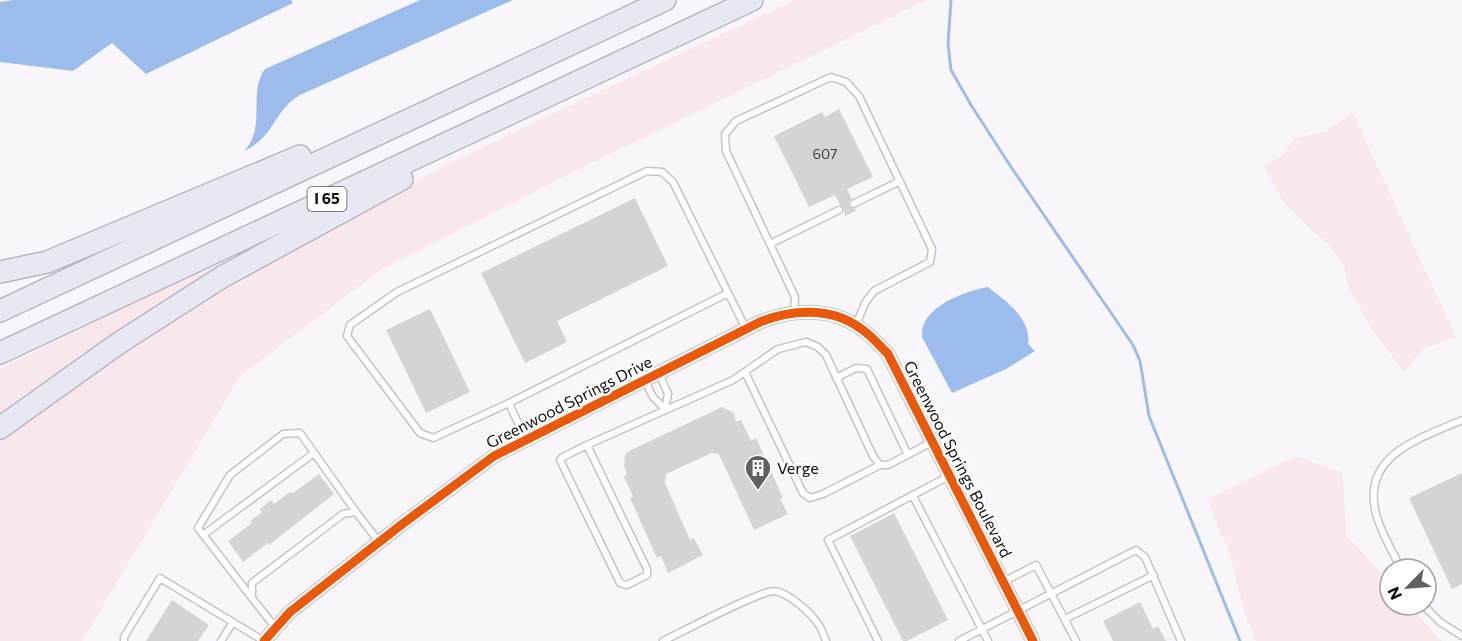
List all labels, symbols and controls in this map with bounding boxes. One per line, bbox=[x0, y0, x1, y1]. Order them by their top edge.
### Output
house number: 607 bbox=[813, 145, 837, 162]
road number: I 65 bbox=[308, 187, 346, 211]
street label: Greenwood Springs Drive bbox=[483, 351, 655, 452]
street label: Greenwood Springs Boulevard bbox=[900, 357, 1016, 560]
building icon: Verge bbox=[743, 453, 773, 491]
place label: Verge bbox=[777, 458, 819, 477]
north arrow bbox=[1378, 557, 1438, 617]
text: N bbox=[1383, 584, 1405, 603]

